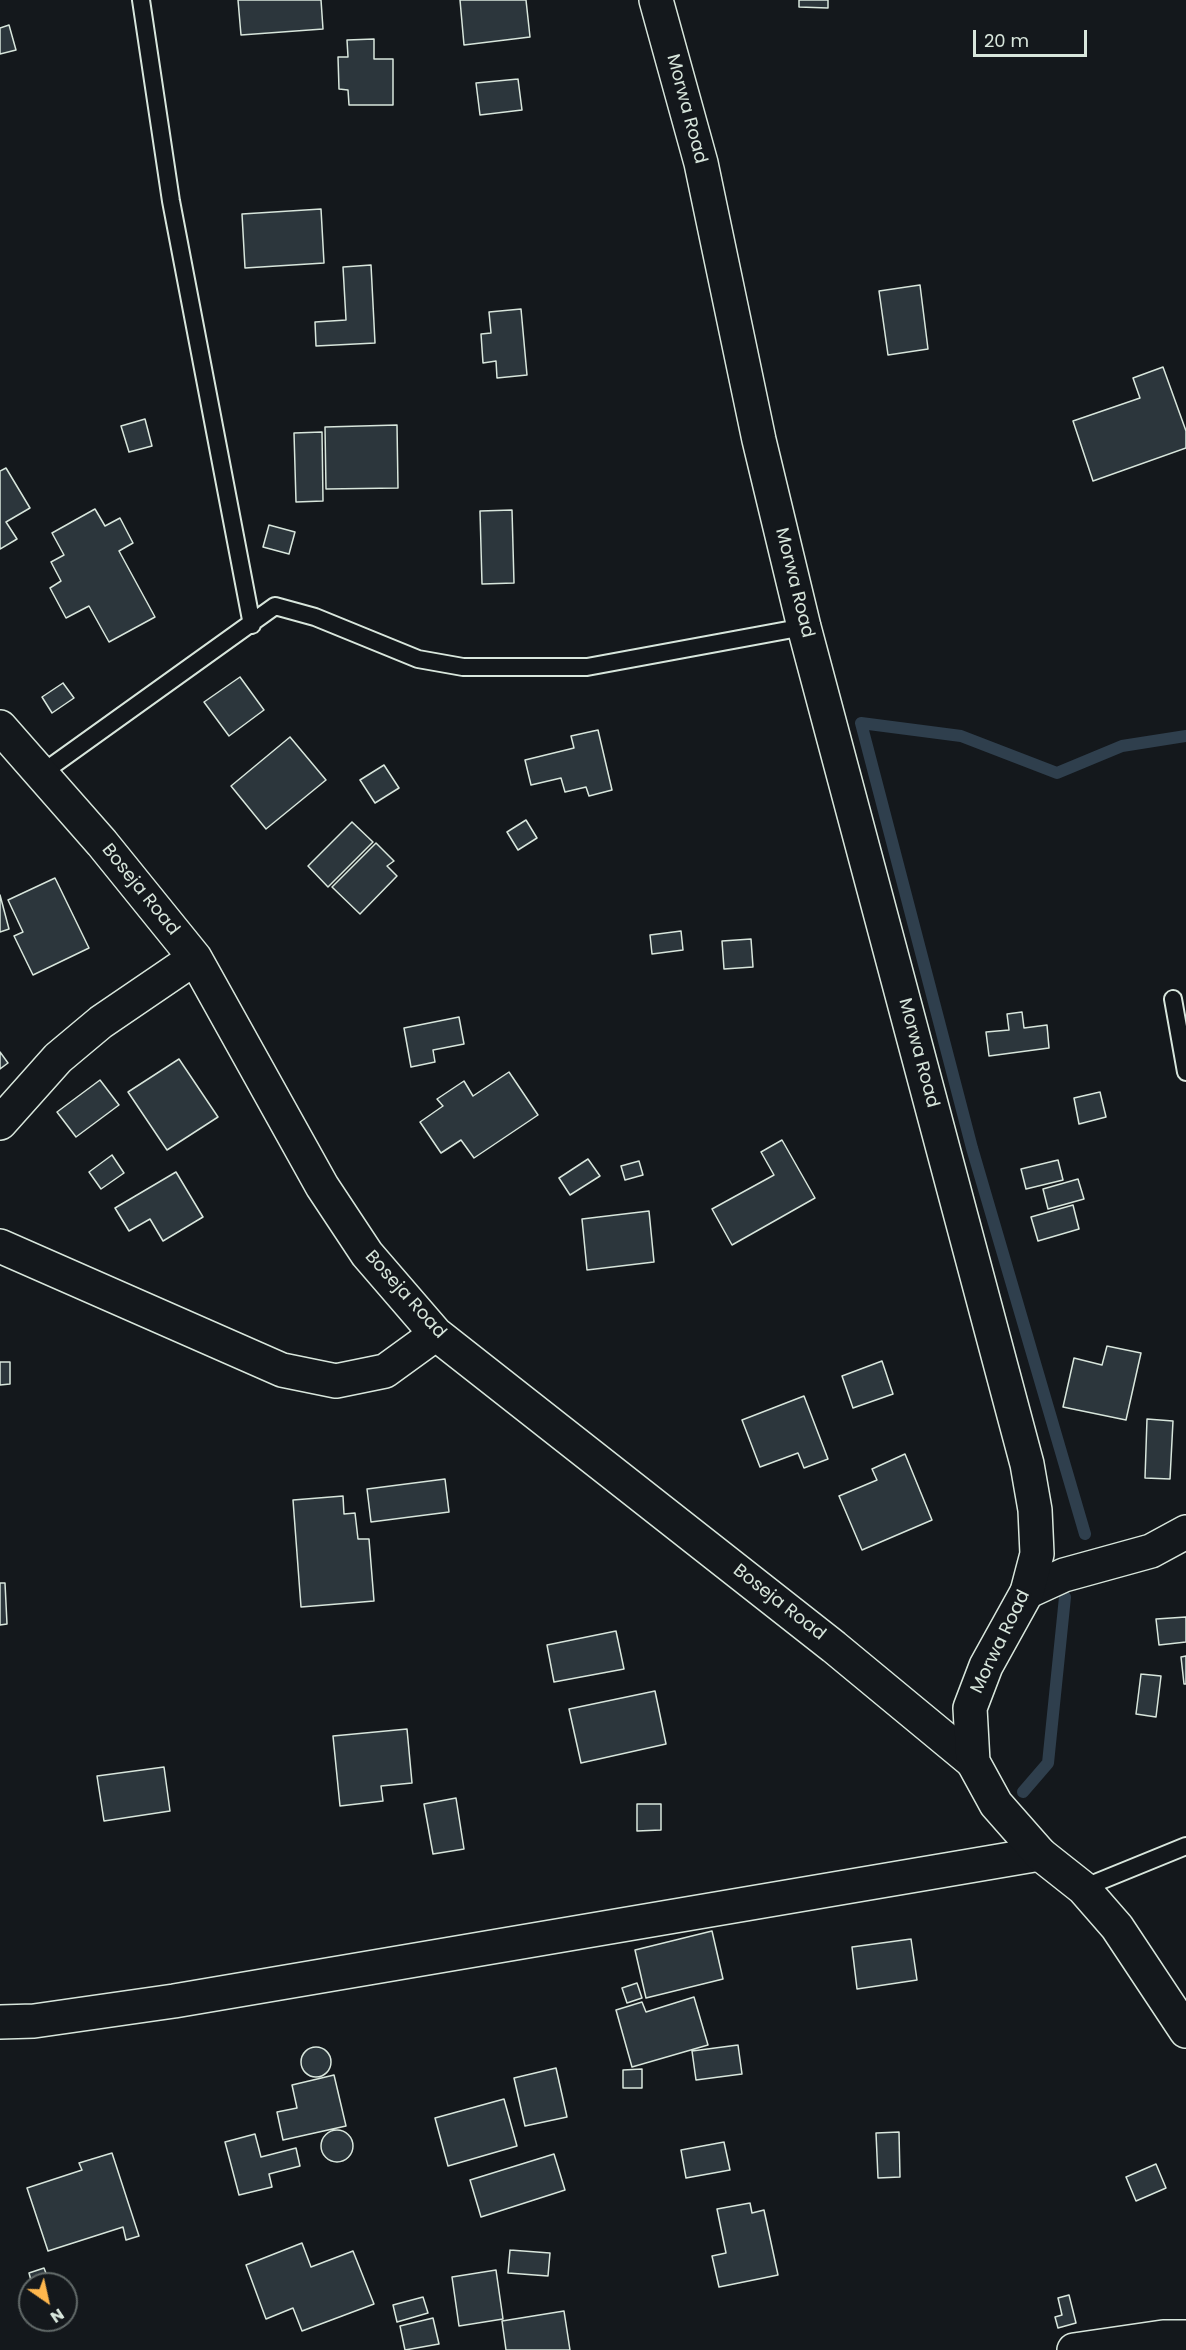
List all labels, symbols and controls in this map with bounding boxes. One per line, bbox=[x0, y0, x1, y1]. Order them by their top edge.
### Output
scale bar bbox=[976, 18, 1090, 56]
text: 20 m bbox=[984, 28, 1029, 53]
street label: Morwa Road bbox=[661, 52, 711, 166]
street label: Morwa Road bbox=[770, 526, 818, 640]
street label: Boseja Road bbox=[97, 840, 183, 940]
street label: Morwa Road bbox=[893, 996, 943, 1110]
street label: Boseja Road bbox=[360, 1246, 450, 1344]
street label: Boseja Road bbox=[728, 1560, 830, 1646]
street label: Morwa Road bbox=[967, 1587, 1035, 1697]
north arrow bbox=[18, 2272, 78, 2332]
text: N bbox=[46, 2303, 69, 2329]

